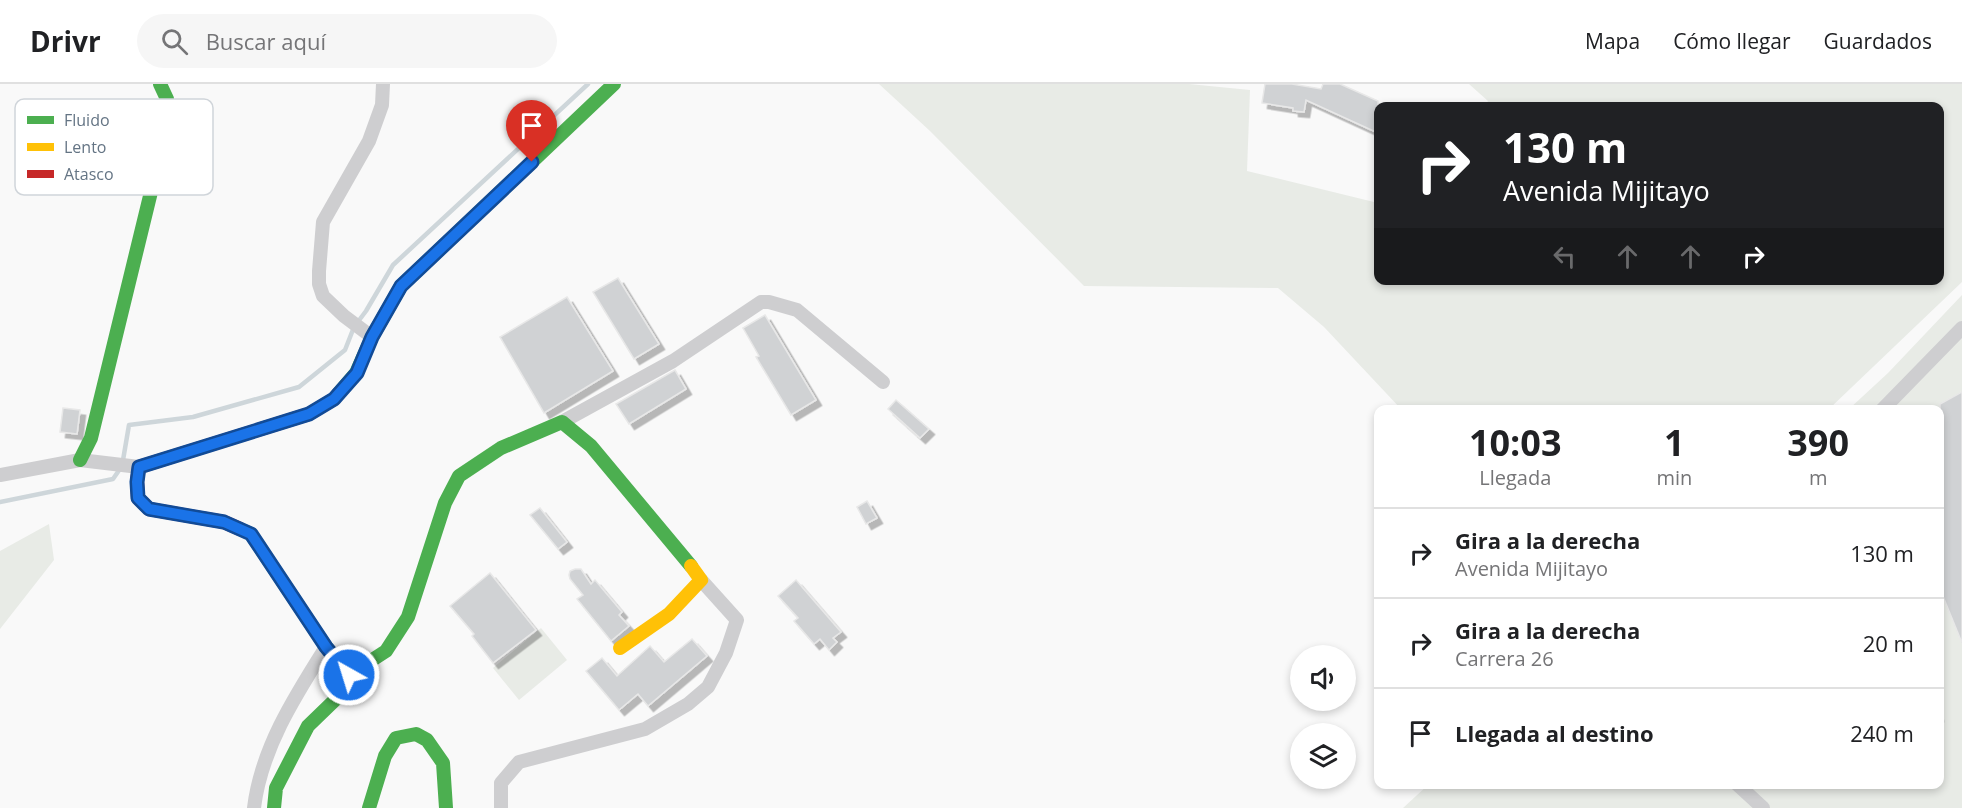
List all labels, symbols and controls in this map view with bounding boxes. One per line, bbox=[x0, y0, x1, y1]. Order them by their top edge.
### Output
search box bbox=[137, 14, 557, 68]
text: Drivr bbox=[30, 22, 101, 60]
icon: search bbox=[158, 25, 191, 58]
text: Buscar aquí bbox=[206, 26, 326, 56]
text: Mapa bbox=[1585, 27, 1640, 55]
text: Cómo llegar bbox=[1673, 27, 1791, 55]
text: Guardados bbox=[1824, 27, 1932, 55]
legend bbox=[15, 99, 213, 195]
pin bbox=[506, 100, 557, 162]
text: Fluido bbox=[64, 109, 110, 131]
icon: arrive bbox=[515, 109, 548, 142]
text: 130 m bbox=[1503, 118, 1627, 175]
icon: right bbox=[1404, 126, 1482, 204]
text: Lento bbox=[64, 136, 106, 158]
text: Atasco bbox=[64, 163, 114, 185]
text: Avenida Mijitayo bbox=[1503, 172, 1710, 209]
icon: left bbox=[1548, 240, 1581, 273]
icon: ahead bbox=[1611, 240, 1644, 273]
icon: ahead bbox=[1674, 240, 1707, 273]
icon: right bbox=[1737, 240, 1770, 273]
text: 10:03 bbox=[1469, 418, 1562, 467]
text: 1 bbox=[1664, 418, 1685, 467]
text: 390 bbox=[1787, 418, 1849, 467]
text: Llegada bbox=[1479, 464, 1551, 491]
text: min bbox=[1656, 464, 1692, 491]
text: m bbox=[1809, 464, 1827, 491]
text: Gira a la derecha bbox=[1455, 525, 1640, 555]
icon: right bbox=[1404, 537, 1437, 570]
text: 130 m bbox=[1850, 538, 1914, 568]
text: Avenida Mijitayo bbox=[1455, 555, 1608, 582]
text: Gira a la derecha bbox=[1455, 615, 1640, 645]
icon: right bbox=[1404, 627, 1437, 660]
text: 20 m bbox=[1863, 628, 1914, 658]
position arrow bbox=[317, 643, 381, 707]
map controls bbox=[1290, 645, 1356, 789]
button: sound bbox=[1290, 645, 1356, 711]
text: Carrera 26 bbox=[1455, 645, 1554, 672]
icon: arrive bbox=[1404, 717, 1437, 750]
text: Llegada al destino bbox=[1455, 718, 1654, 748]
text: 240 m bbox=[1850, 718, 1914, 748]
button: layers bbox=[1290, 723, 1356, 789]

